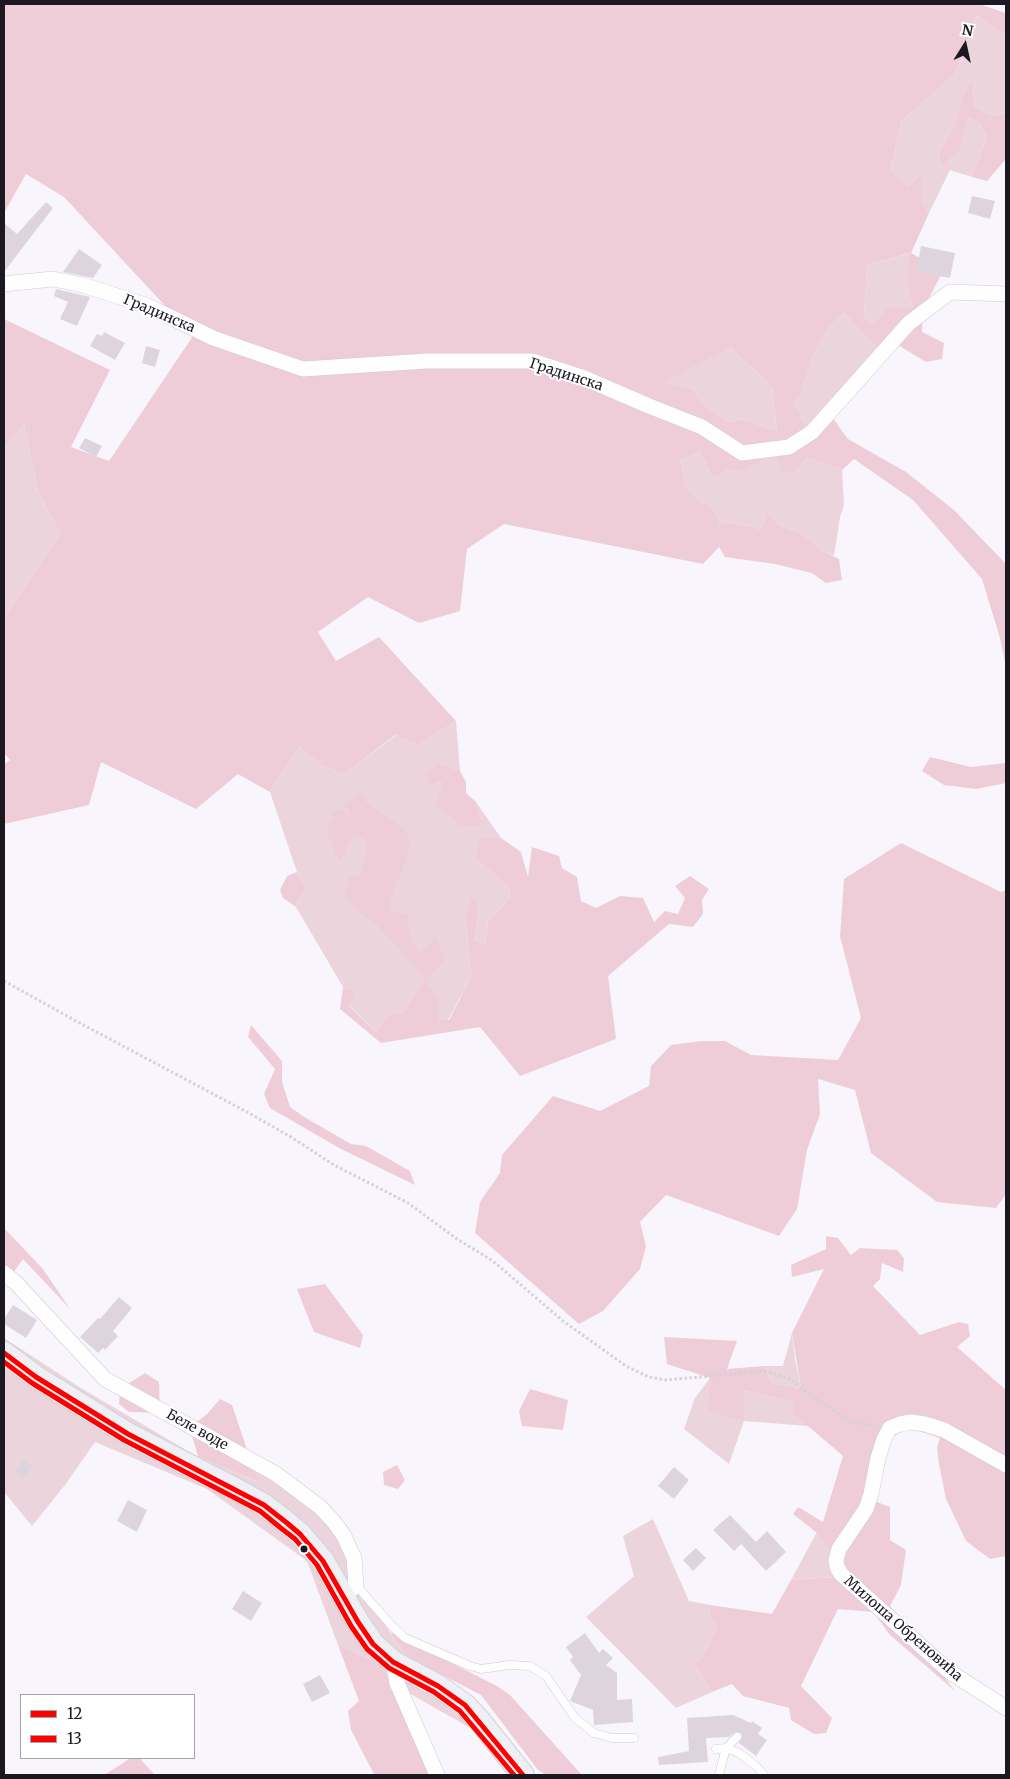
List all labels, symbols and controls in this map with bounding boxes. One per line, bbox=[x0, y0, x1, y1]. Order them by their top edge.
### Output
north arrow bbox=[940, 20, 990, 70]
text: N bbox=[961, 20, 975, 40]
street label: Градинска bbox=[121, 291, 197, 337]
street label: Градинска bbox=[527, 355, 605, 395]
street label: Беле воде bbox=[163, 1406, 231, 1454]
unlabelled marker bbox=[299, 1544, 309, 1554]
street label: Милоша Обреновића bbox=[840, 1573, 966, 1685]
legend bbox=[20, 1694, 195, 1759]
text: 12 bbox=[67, 1704, 83, 1723]
text: 13 bbox=[67, 1729, 82, 1748]

